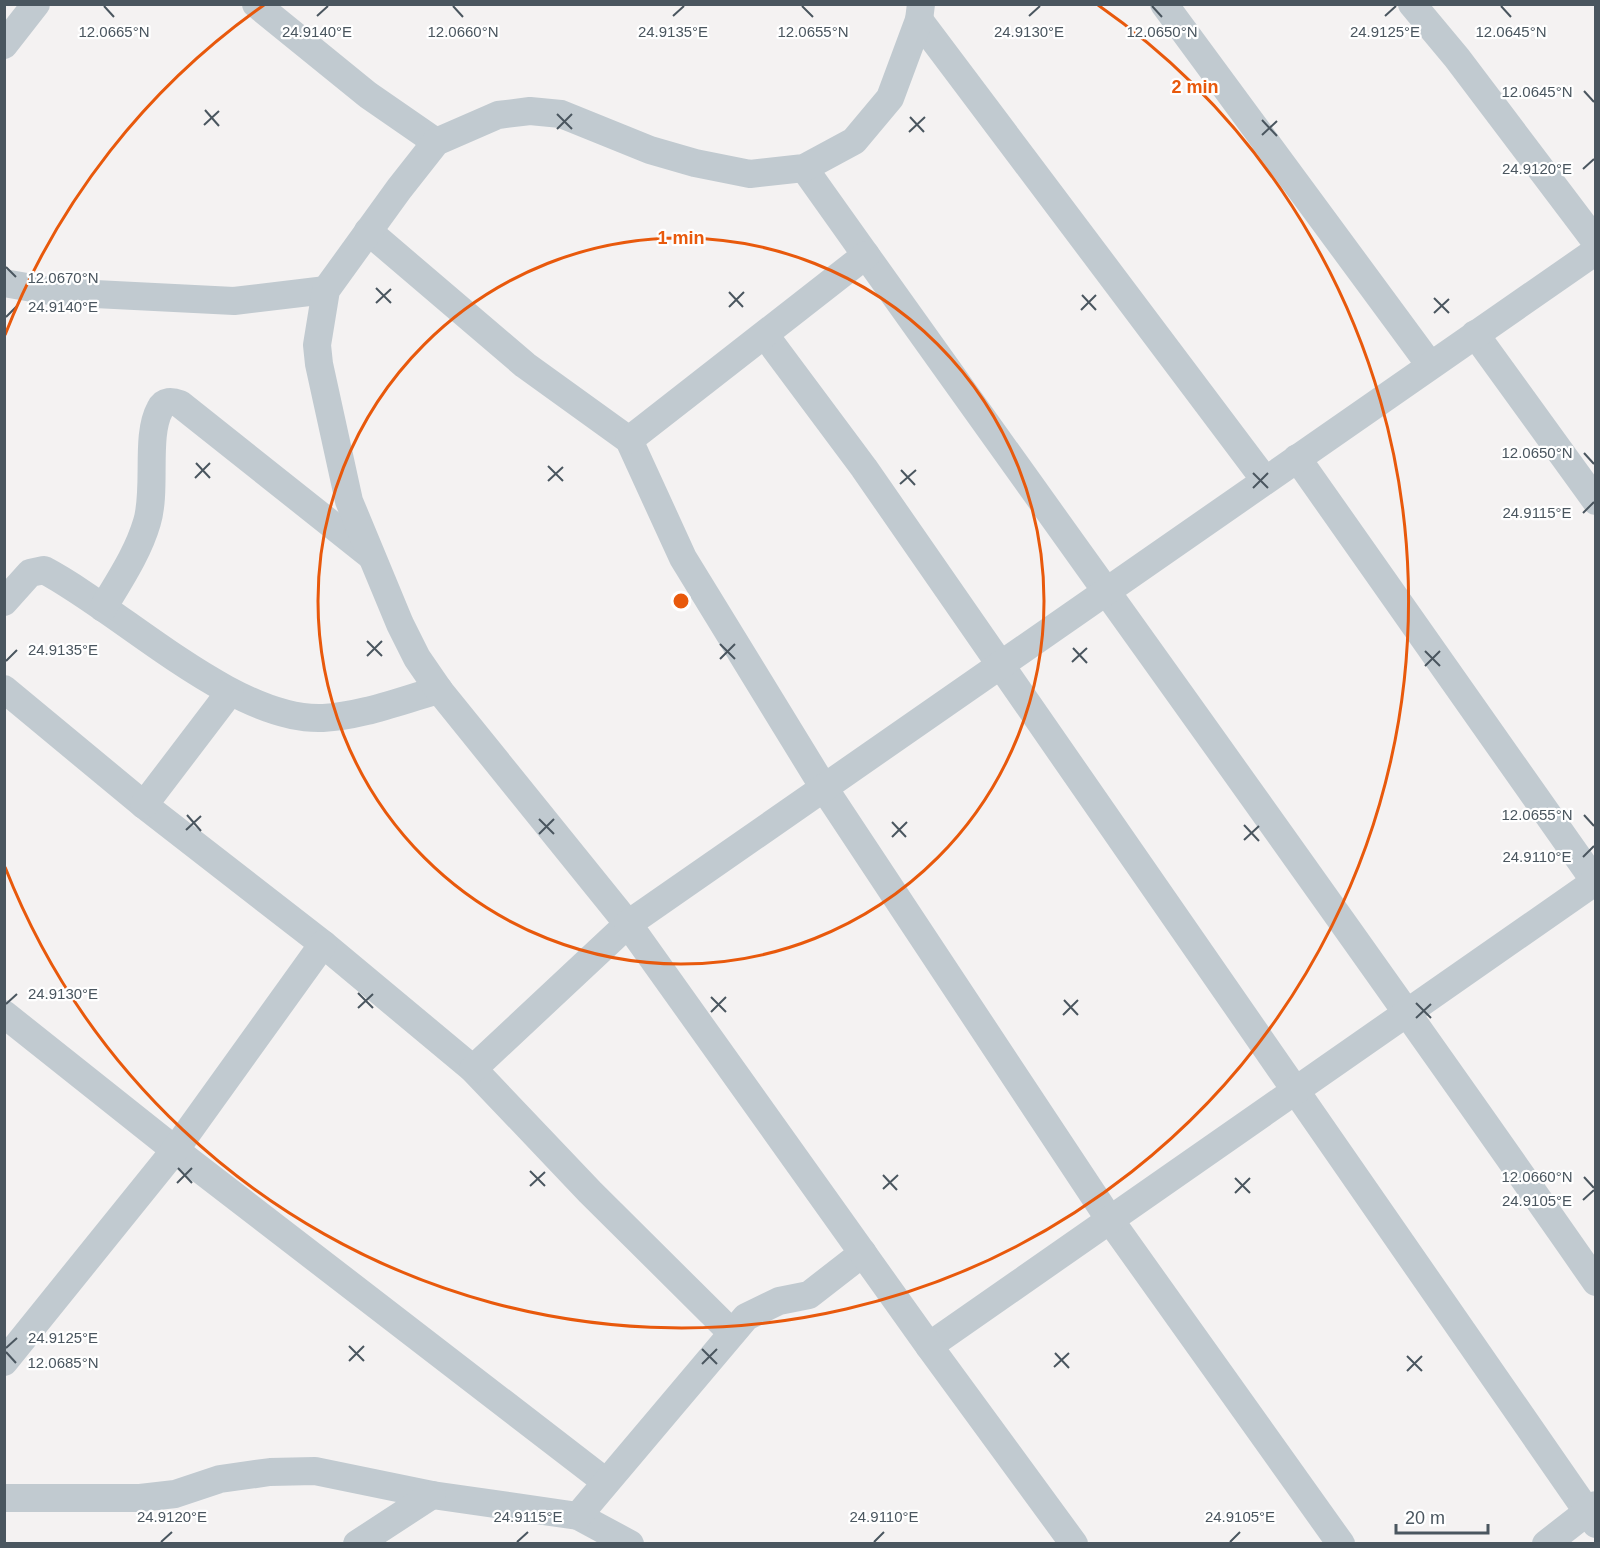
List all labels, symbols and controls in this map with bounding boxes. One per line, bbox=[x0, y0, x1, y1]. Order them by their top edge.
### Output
text: 12.0665°N bbox=[78, 23, 150, 40]
text: 24.9140°E bbox=[282, 23, 352, 40]
text: 12.0660°N bbox=[427, 23, 499, 40]
text: 24.9135°E bbox=[638, 23, 708, 40]
text: 12.0655°N bbox=[777, 23, 849, 40]
text: 24.9130°E bbox=[994, 23, 1064, 40]
text: 12.0650°N bbox=[1126, 23, 1198, 40]
text: 24.9125°E bbox=[1350, 23, 1420, 40]
text: 12.0645°N bbox=[1475, 23, 1547, 40]
text: 2 min bbox=[1171, 77, 1219, 97]
text: 12.0645°N bbox=[1501, 83, 1573, 100]
text: 24.9120°E bbox=[1502, 160, 1572, 177]
text: 1 min bbox=[657, 228, 705, 248]
text: 12.0670°N bbox=[27, 269, 99, 286]
text: 24.9140°E bbox=[28, 298, 98, 315]
text: 12.0650°N bbox=[1501, 444, 1573, 461]
text: 24.9115°E bbox=[1502, 504, 1572, 521]
centre of rings bbox=[671, 591, 691, 611]
text: 24.9135°E bbox=[28, 641, 98, 658]
text: 12.0655°N bbox=[1501, 806, 1573, 823]
text: 24.9110°E bbox=[1502, 848, 1572, 865]
text: 24.9130°E bbox=[28, 985, 98, 1002]
text: 12.0660°N bbox=[1501, 1168, 1573, 1185]
text: 24.9105°E bbox=[1502, 1192, 1572, 1209]
text: 24.9125°E bbox=[28, 1329, 98, 1346]
text: 12.0685°N bbox=[27, 1354, 99, 1371]
scale bar bbox=[1396, 1497, 1488, 1535]
text: 24.9120°E bbox=[137, 1508, 207, 1525]
text: 24.9115°E bbox=[493, 1508, 563, 1525]
text: 24.9110°E bbox=[849, 1508, 919, 1525]
text: 24.9105°E bbox=[1205, 1508, 1275, 1525]
text: 20 m bbox=[1405, 1508, 1445, 1528]

